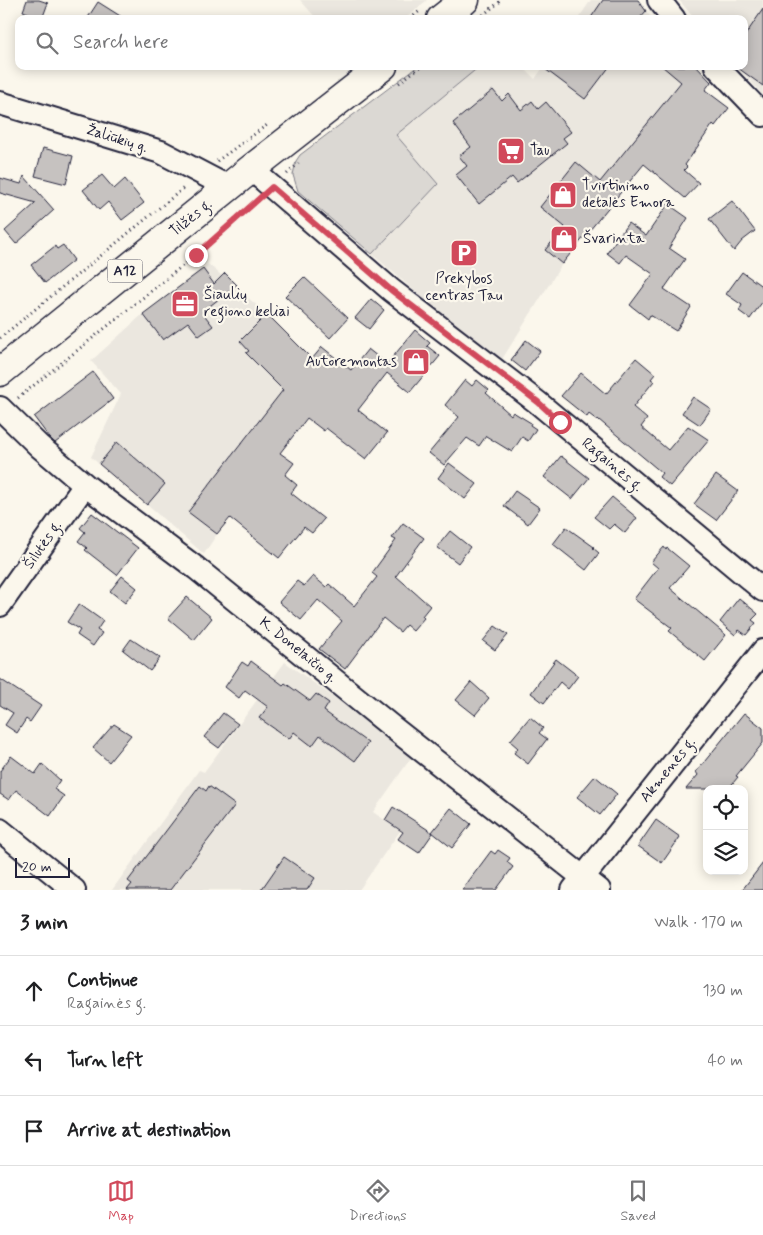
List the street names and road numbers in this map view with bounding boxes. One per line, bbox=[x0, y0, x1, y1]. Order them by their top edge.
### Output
street label: Žaliūkių g. bbox=[84, 120, 150, 158]
street label: Tilžės g. bbox=[165, 195, 217, 242]
road number: A12 bbox=[108, 260, 142, 282]
street label: Ragainės g. bbox=[577, 433, 647, 497]
street label: Šilutės g. bbox=[19, 517, 68, 574]
street label: K. Donelaičio g. bbox=[255, 613, 341, 687]
street label: Akmenės g. bbox=[636, 733, 701, 807]

